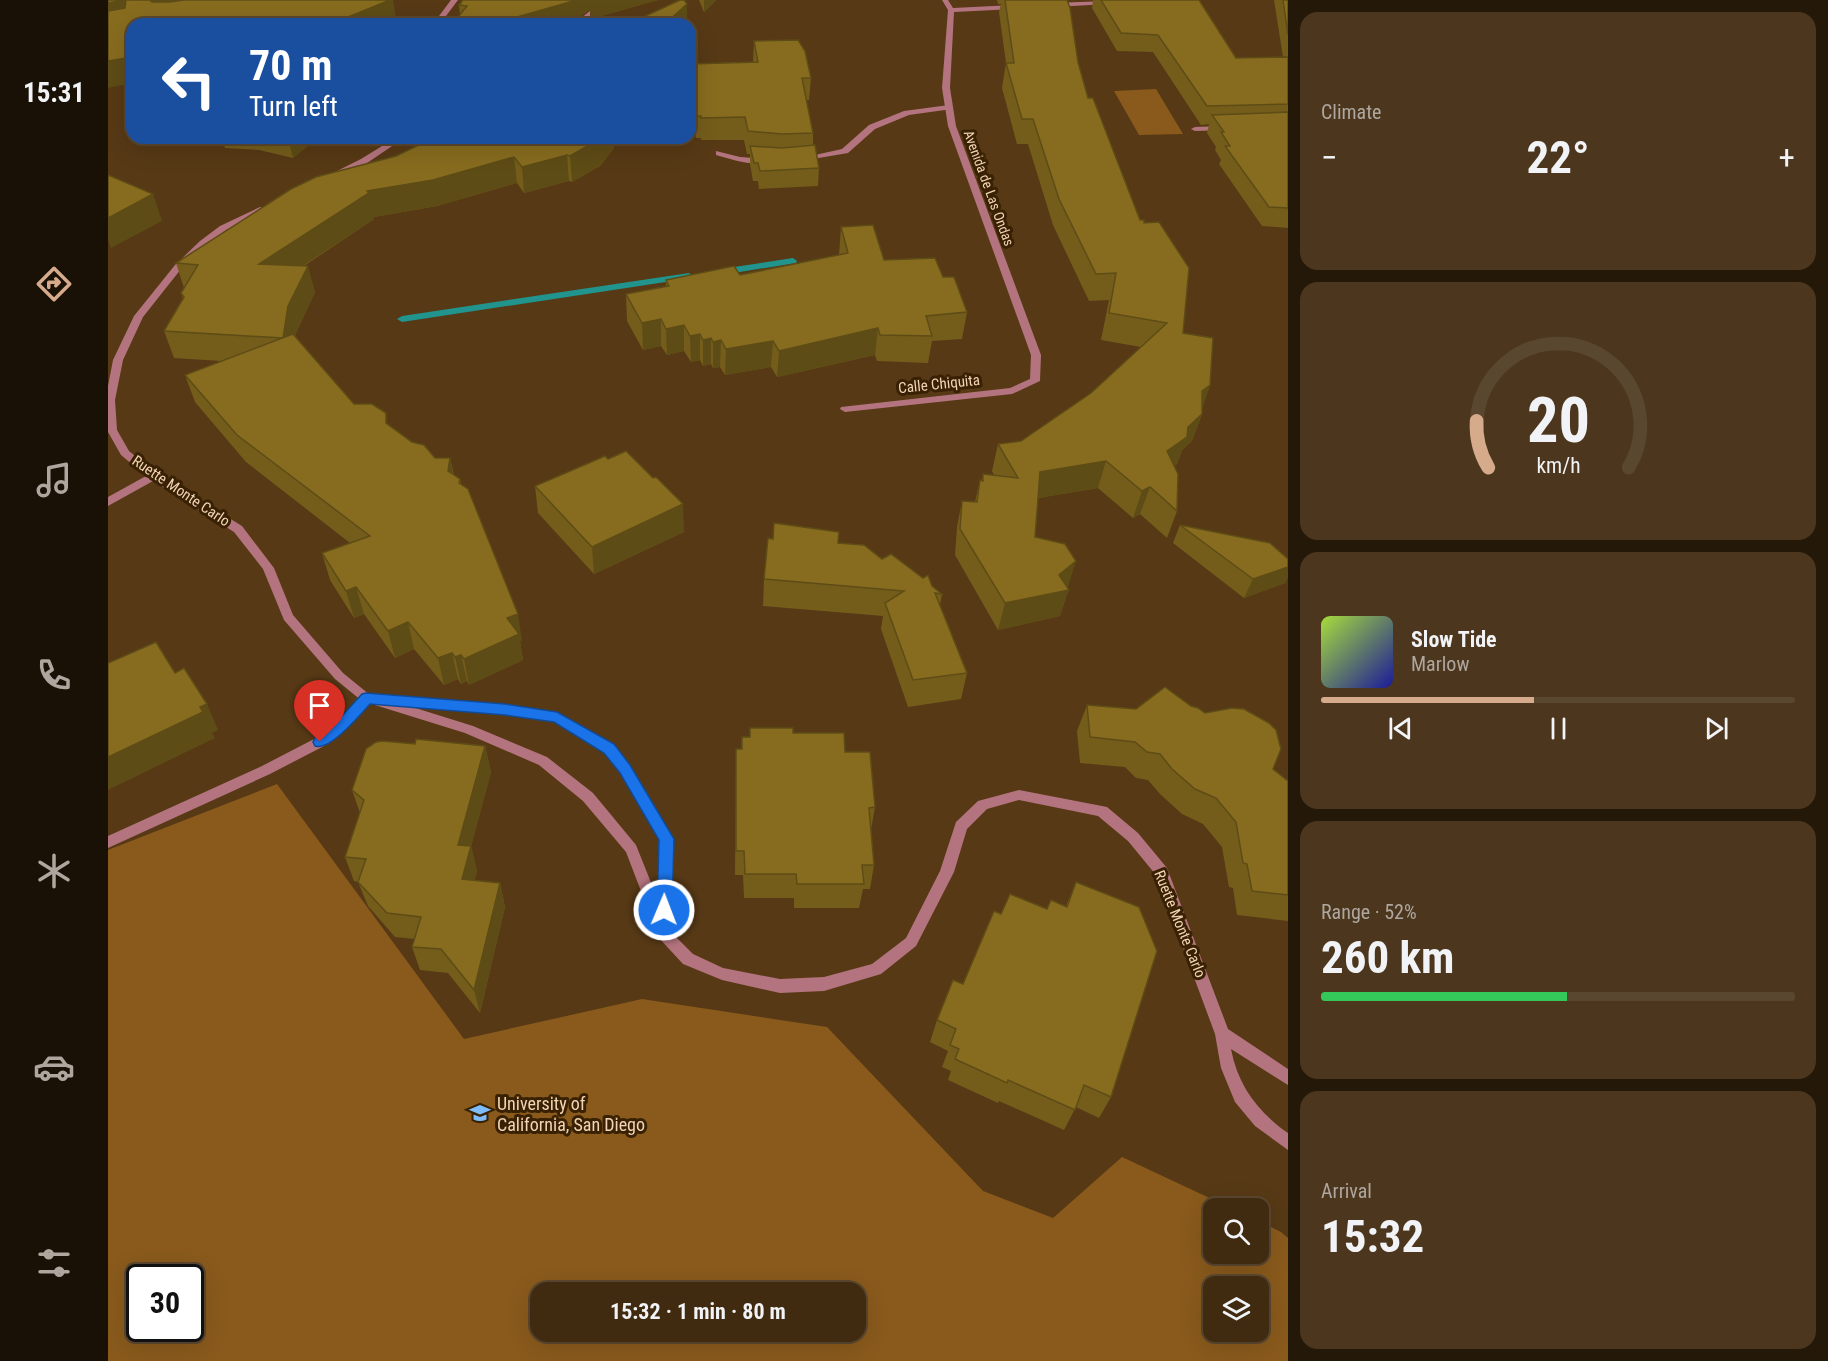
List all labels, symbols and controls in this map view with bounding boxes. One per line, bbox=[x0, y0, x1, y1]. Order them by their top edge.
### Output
text: 70 m bbox=[249, 41, 332, 90]
icon: left bbox=[150, 42, 228, 120]
text: 15:31 bbox=[23, 77, 85, 109]
text: Turn left bbox=[249, 91, 338, 123]
text: Climate bbox=[1321, 100, 1381, 124]
street label: Avenida de Las Ondas bbox=[961, 128, 1017, 248]
text: 22° bbox=[1527, 131, 1590, 184]
text: − bbox=[1321, 138, 1338, 177]
text: + bbox=[1779, 138, 1795, 177]
icon: directions bbox=[33, 263, 75, 305]
street label: Calle Chiquita bbox=[897, 371, 981, 397]
text: 20 bbox=[1526, 384, 1590, 457]
street label: Ruette Monte Carlo bbox=[129, 452, 233, 530]
text: km/h bbox=[1536, 453, 1580, 478]
icon: music bbox=[33, 459, 75, 501]
text: Slow Tide bbox=[1411, 627, 1497, 652]
text: Marlow bbox=[1411, 652, 1469, 676]
icon: phone bbox=[33, 654, 75, 696]
pin bbox=[294, 680, 345, 742]
icon: arrive bbox=[303, 689, 336, 722]
icon: previous bbox=[1384, 712, 1417, 745]
icon: pause bbox=[1542, 712, 1575, 745]
icon: next bbox=[1700, 712, 1733, 745]
icon: climate bbox=[33, 850, 75, 892]
street label: Ruette Monte Carlo bbox=[1150, 868, 1210, 980]
position arrow bbox=[632, 878, 696, 942]
text: Range · 52% bbox=[1321, 900, 1417, 924]
text: 260 km bbox=[1321, 931, 1454, 984]
icon: car bbox=[33, 1046, 75, 1088]
place label: University of California, San Diego bbox=[497, 1093, 645, 1135]
school or university icon: University of California, San Diego bbox=[468, 1101, 492, 1125]
text: Arrival bbox=[1321, 1179, 1372, 1203]
map controls bbox=[1203, 1198, 1269, 1342]
button: search bbox=[1203, 1198, 1269, 1264]
text: 15:32 bbox=[1321, 1210, 1424, 1263]
icon: filters bbox=[33, 1242, 75, 1284]
speed limit sign: 30 bbox=[126, 1264, 204, 1342]
button: layers bbox=[1203, 1276, 1269, 1342]
text: 15:32 · 1 min · 80 m bbox=[610, 1299, 786, 1324]

